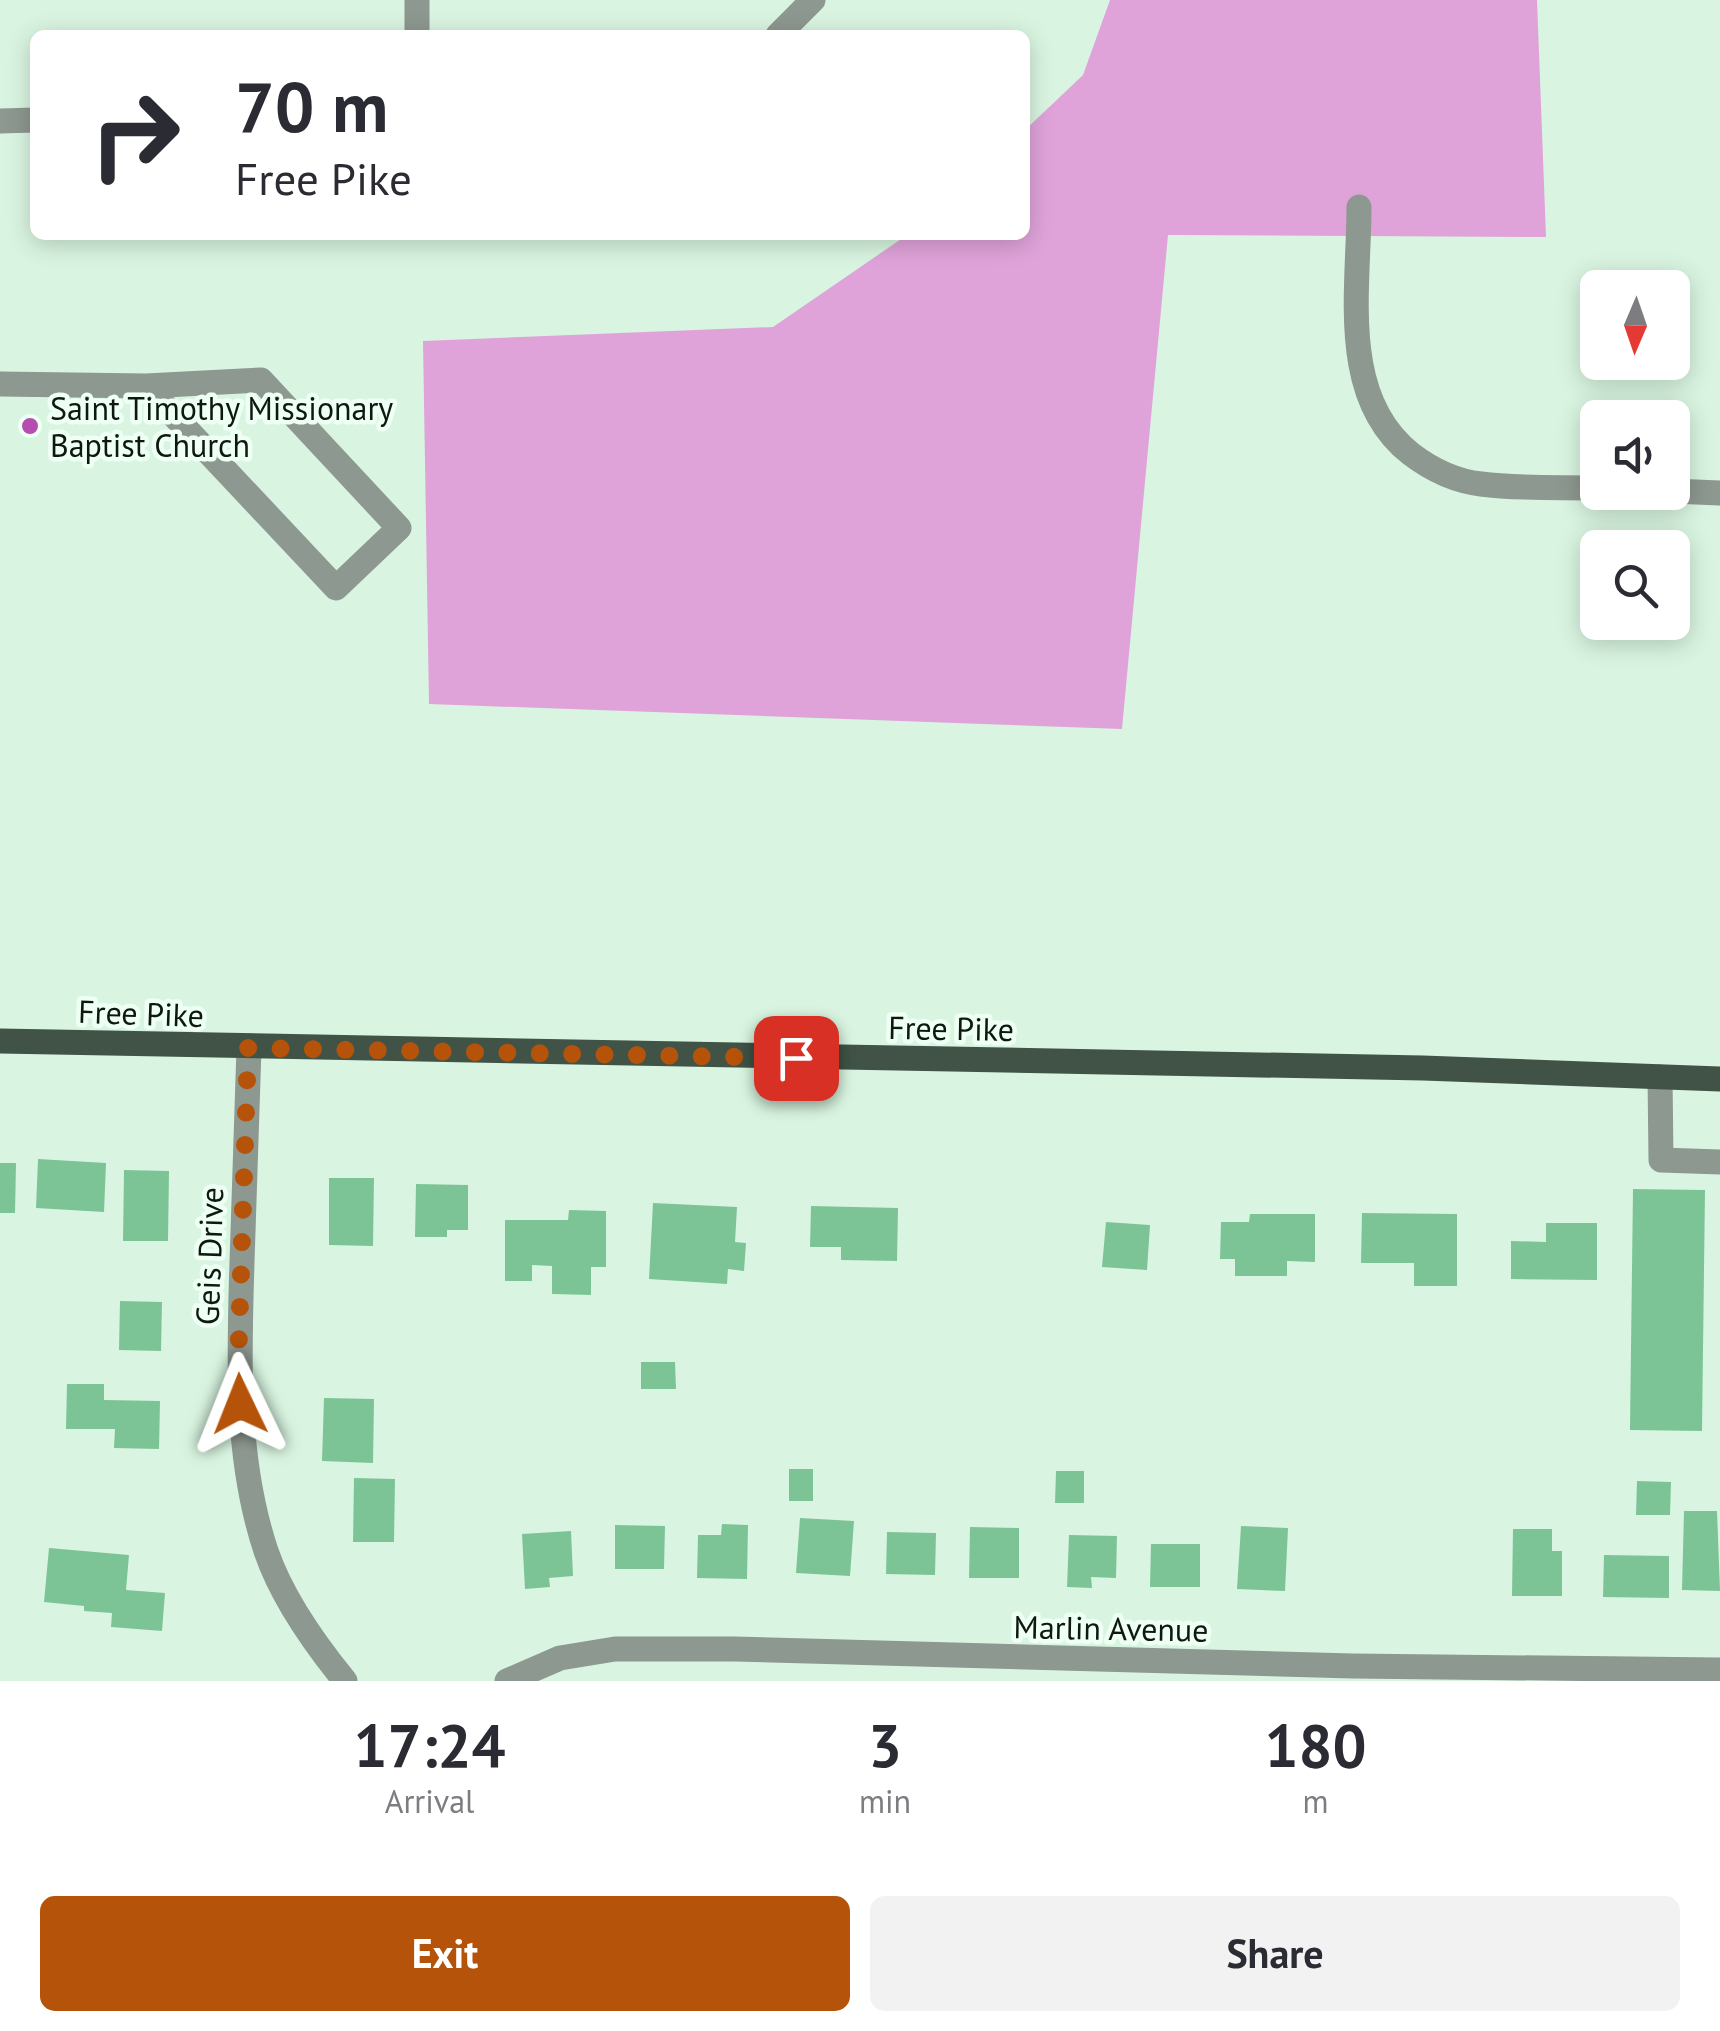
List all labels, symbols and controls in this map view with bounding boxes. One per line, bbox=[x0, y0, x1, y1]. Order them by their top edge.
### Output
text: 70 m bbox=[235, 61, 388, 151]
icon: right bbox=[70, 70, 200, 200]
text: Free Pike bbox=[235, 149, 412, 207]
north arrow bbox=[1580, 270, 1690, 380]
map controls bbox=[1580, 270, 1690, 640]
place label: Saint Timothy Missionary Baptist Church bbox=[50, 387, 393, 466]
button: sound bbox=[1580, 400, 1690, 510]
marker: Saint Timothy Missionary Baptist Church bbox=[19, 415, 41, 437]
button: search bbox=[1580, 530, 1690, 640]
street label: Free Pike bbox=[77, 990, 205, 1036]
street label: Free Pike bbox=[888, 1006, 1014, 1050]
pin bbox=[754, 1016, 839, 1101]
icon: arrive bbox=[769, 1031, 824, 1086]
street label: Geis Drive bbox=[186, 1186, 232, 1326]
position arrow bbox=[188, 1352, 292, 1456]
street label: Marlin Avenue bbox=[1013, 1605, 1209, 1651]
text: 17:24 bbox=[353, 1706, 506, 1784]
text: 3 bbox=[868, 1706, 902, 1784]
text: 180 bbox=[1265, 1706, 1367, 1784]
text: Arrival bbox=[385, 1780, 474, 1822]
text: min bbox=[859, 1780, 911, 1822]
text: m bbox=[1303, 1780, 1329, 1822]
button: Exit bbox=[40, 1896, 850, 2011]
button: Share bbox=[870, 1896, 1680, 2011]

